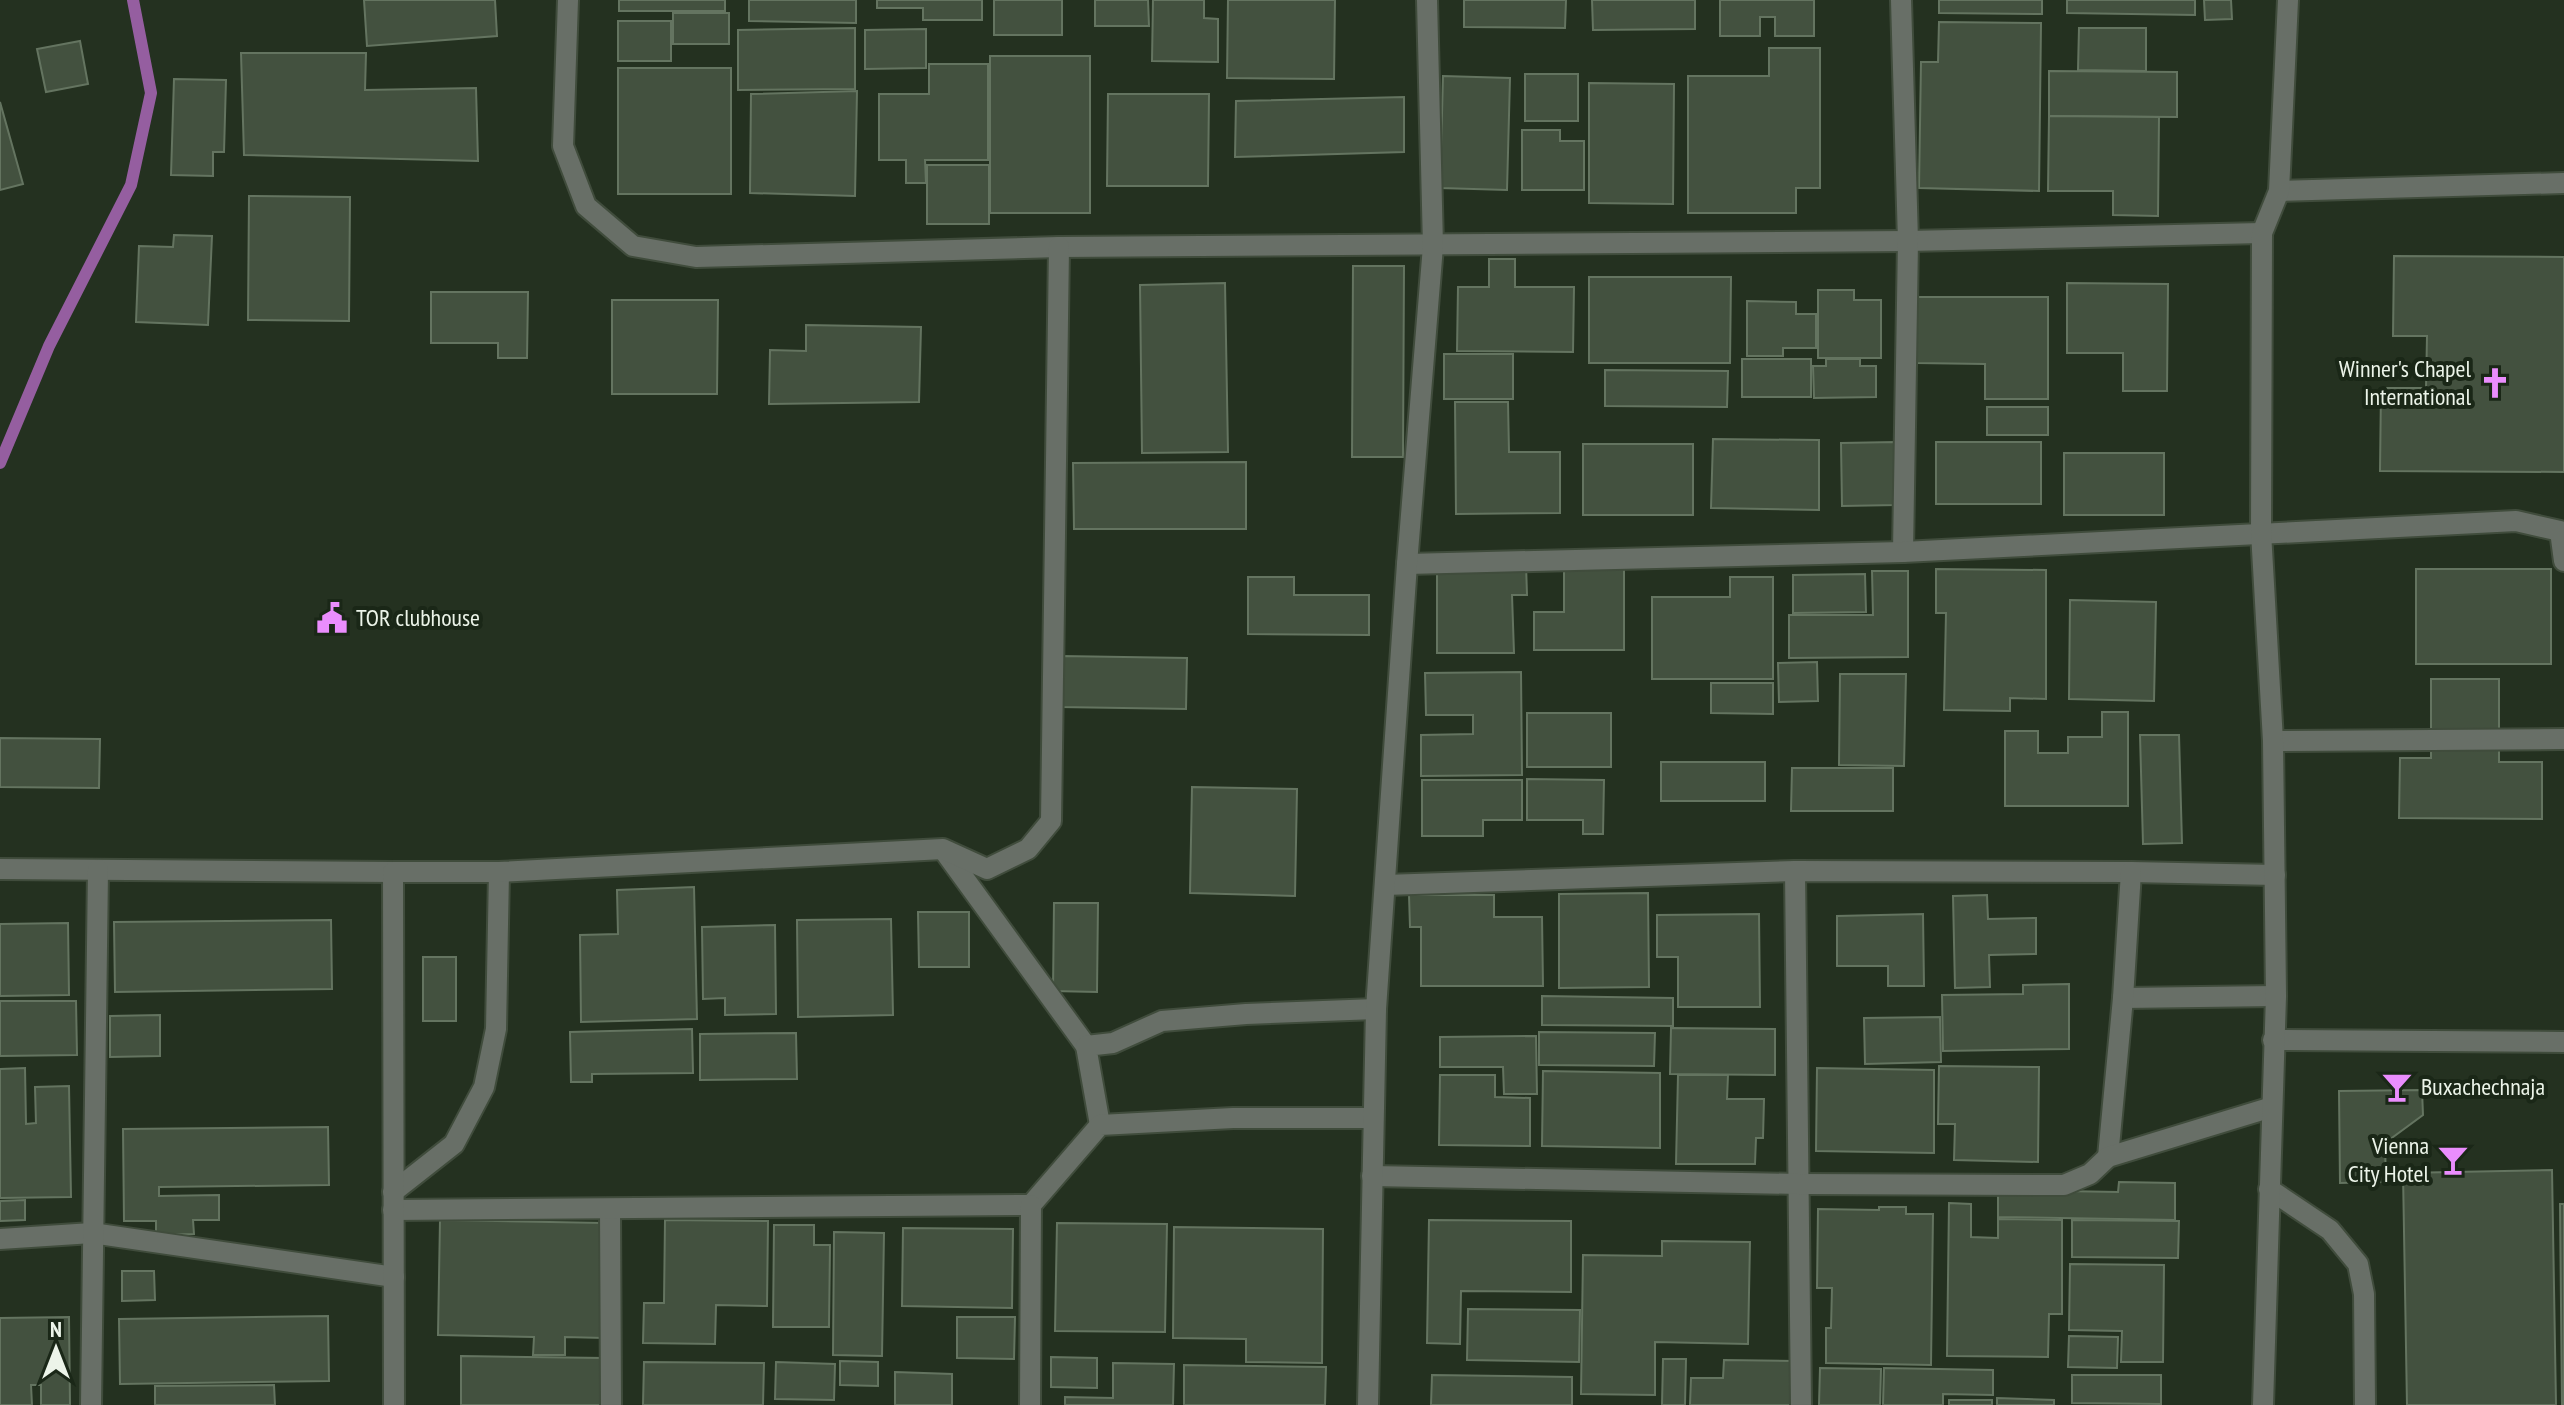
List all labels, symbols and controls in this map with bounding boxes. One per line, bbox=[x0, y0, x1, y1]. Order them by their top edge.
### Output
place label: Winner's Chapel International bbox=[2339, 353, 2471, 412]
church icon: Winner's Chapel International bbox=[2478, 366, 2512, 400]
public building icon: TOR clubhouse bbox=[315, 601, 349, 635]
place label: TOR clubhouse bbox=[356, 602, 480, 633]
bar icon: Buxachechnaja bbox=[2380, 1070, 2414, 1104]
place label: Buxachechnaja bbox=[2421, 1071, 2545, 1102]
place label: Vienna City Hotel bbox=[2348, 1130, 2429, 1189]
bar icon: Vienna City Hotel bbox=[2436, 1143, 2470, 1177]
north arrow bbox=[16, 1309, 96, 1389]
text: N bbox=[50, 1315, 62, 1343]

